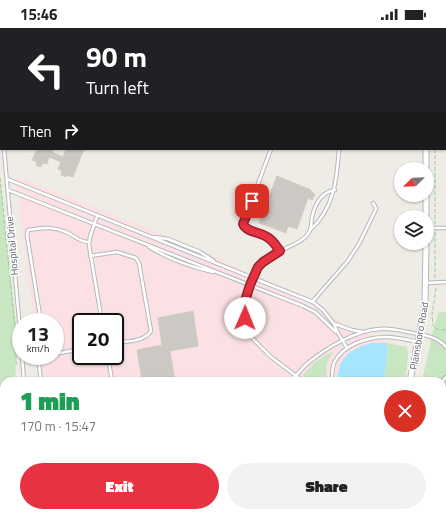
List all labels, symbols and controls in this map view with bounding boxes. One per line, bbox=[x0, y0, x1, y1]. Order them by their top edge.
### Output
text: 15:46 bbox=[20, 3, 57, 26]
text: 90 m bbox=[86, 35, 147, 78]
icon: left bbox=[20, 44, 72, 96]
text: Turn left bbox=[86, 74, 149, 101]
text: Then bbox=[20, 120, 52, 143]
icon: right bbox=[60, 120, 82, 142]
north arrow bbox=[394, 162, 434, 202]
map controls bbox=[394, 162, 434, 250]
pin bbox=[235, 184, 269, 218]
icon: arrive bbox=[241, 190, 263, 212]
button: layers bbox=[394, 210, 434, 250]
street label: Hospital Drive bbox=[2, 216, 22, 276]
position arrow bbox=[224, 297, 266, 339]
street label: Plainsboro Road bbox=[406, 301, 432, 371]
speed limit sign: 20 bbox=[72, 313, 124, 365]
text: 13 bbox=[27, 318, 49, 349]
text: km/h bbox=[27, 341, 49, 356]
text: 1 min bbox=[20, 383, 80, 419]
button: close bbox=[384, 390, 426, 432]
text: 170 m · 15:47 bbox=[20, 416, 96, 436]
button: Exit bbox=[20, 463, 219, 509]
button: Share bbox=[227, 463, 426, 509]

